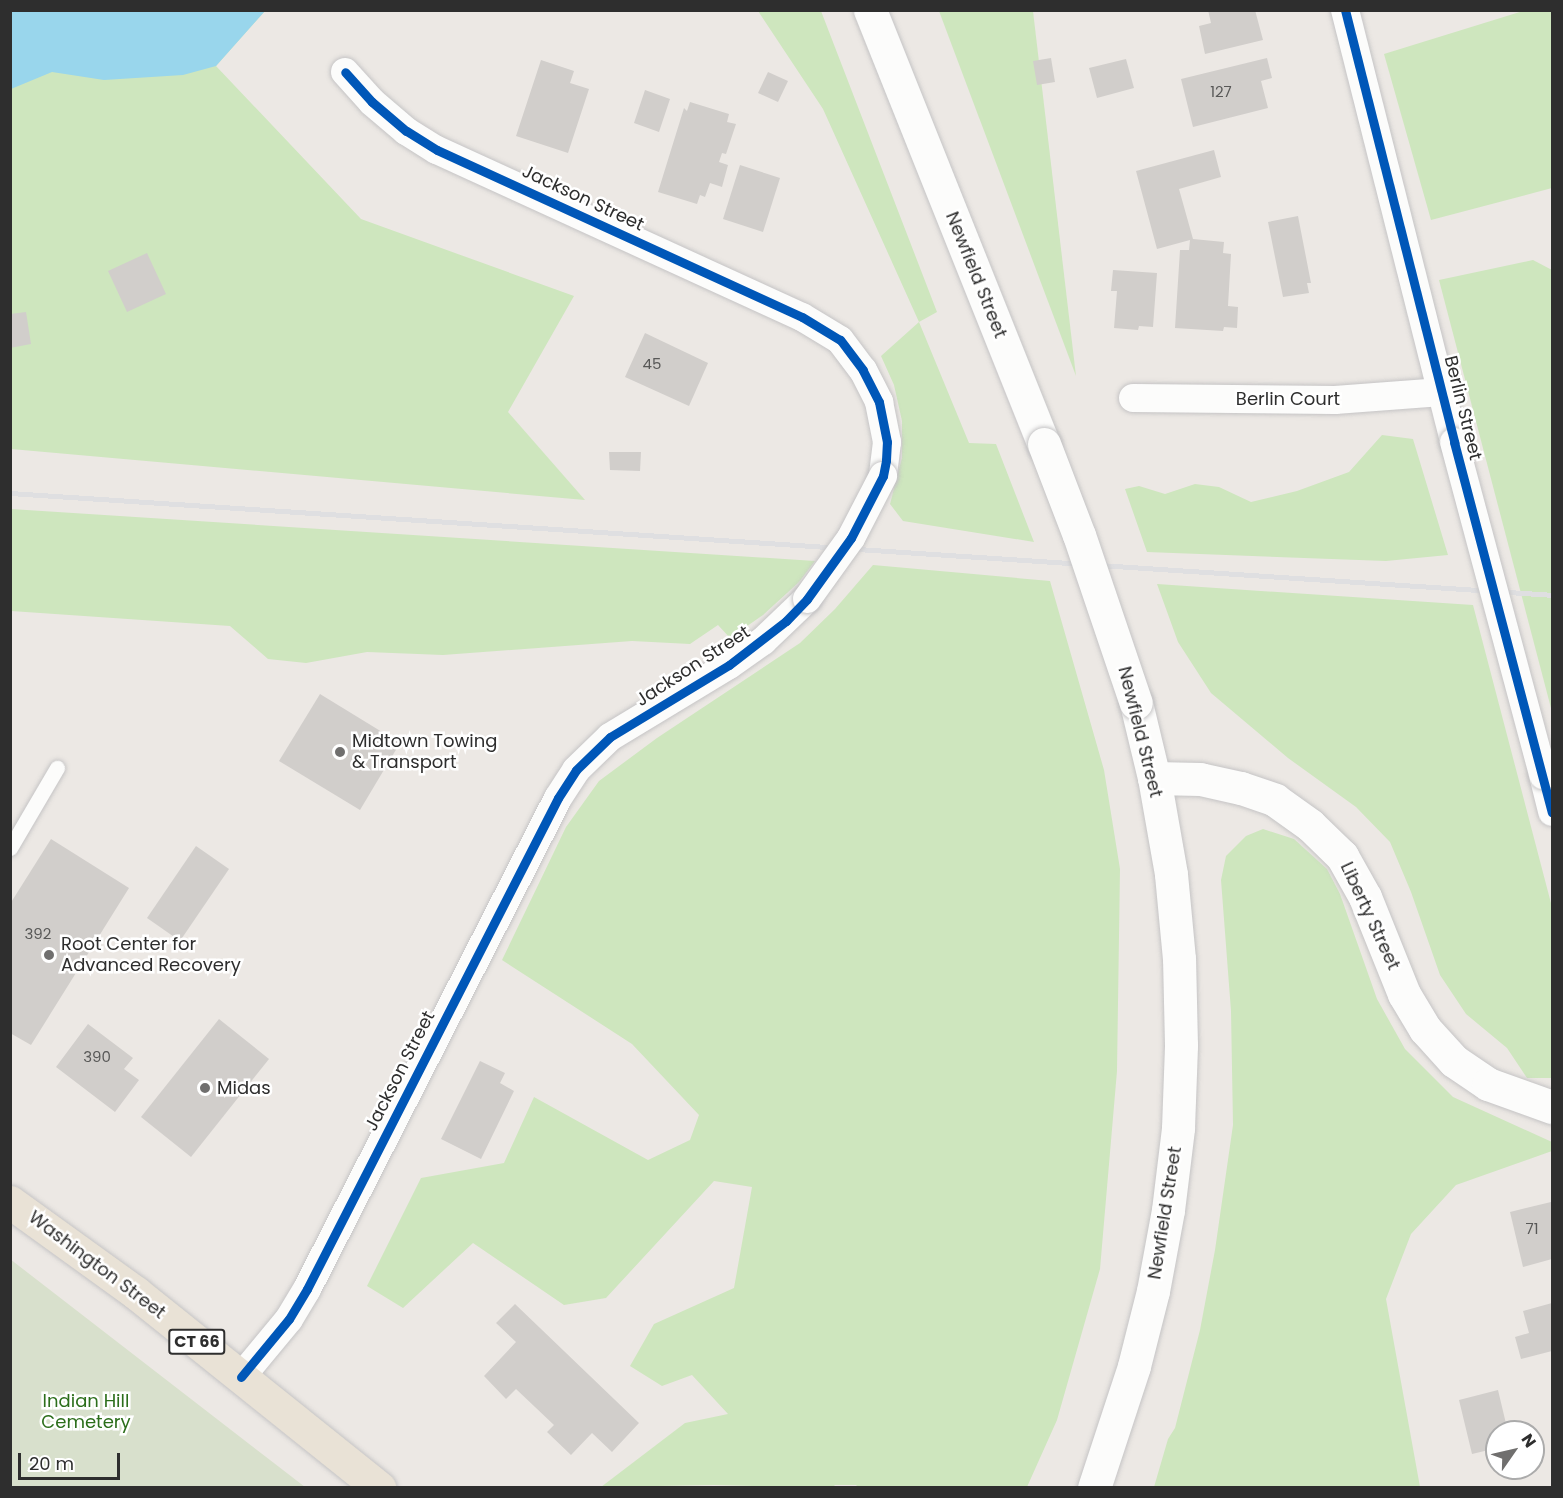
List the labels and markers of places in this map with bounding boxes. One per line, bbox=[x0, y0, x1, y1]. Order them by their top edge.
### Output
place label: Midtown Towing & Transport bbox=[352, 731, 497, 774]
marker: Midtown Towing & Transport bbox=[333, 745, 347, 759]
place label: Root Center for Advanced Recovery bbox=[61, 934, 241, 976]
marker: Root Center for Advanced Recovery bbox=[42, 948, 56, 962]
place label: Midas bbox=[217, 1077, 271, 1099]
marker: Midas bbox=[198, 1081, 212, 1095]

